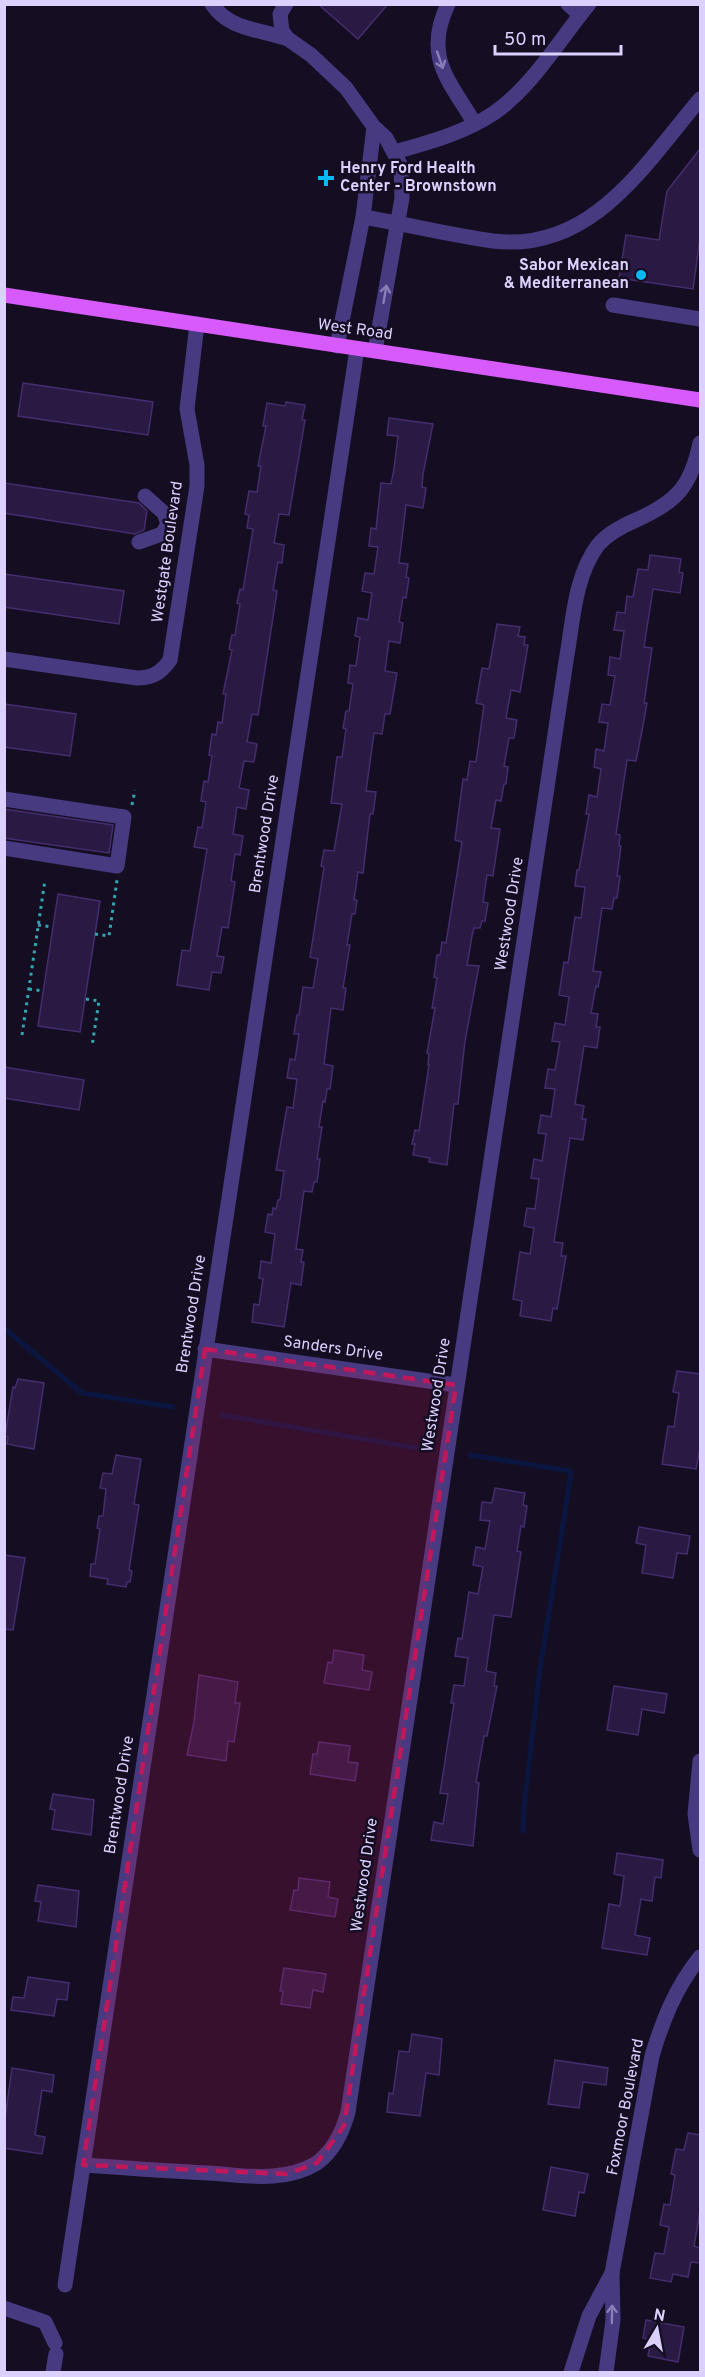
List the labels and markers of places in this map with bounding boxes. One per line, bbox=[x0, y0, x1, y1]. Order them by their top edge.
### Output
place label: Henry Ford Health Center - Brownstown bbox=[340, 159, 497, 197]
marker: Henry Ford Health Center - Brownstown bbox=[317, 169, 335, 187]
place label: Sabor Mexican & Mediterranean bbox=[504, 256, 629, 294]
marker: Sabor Mexican & Mediterranean bbox=[634, 268, 648, 282]

